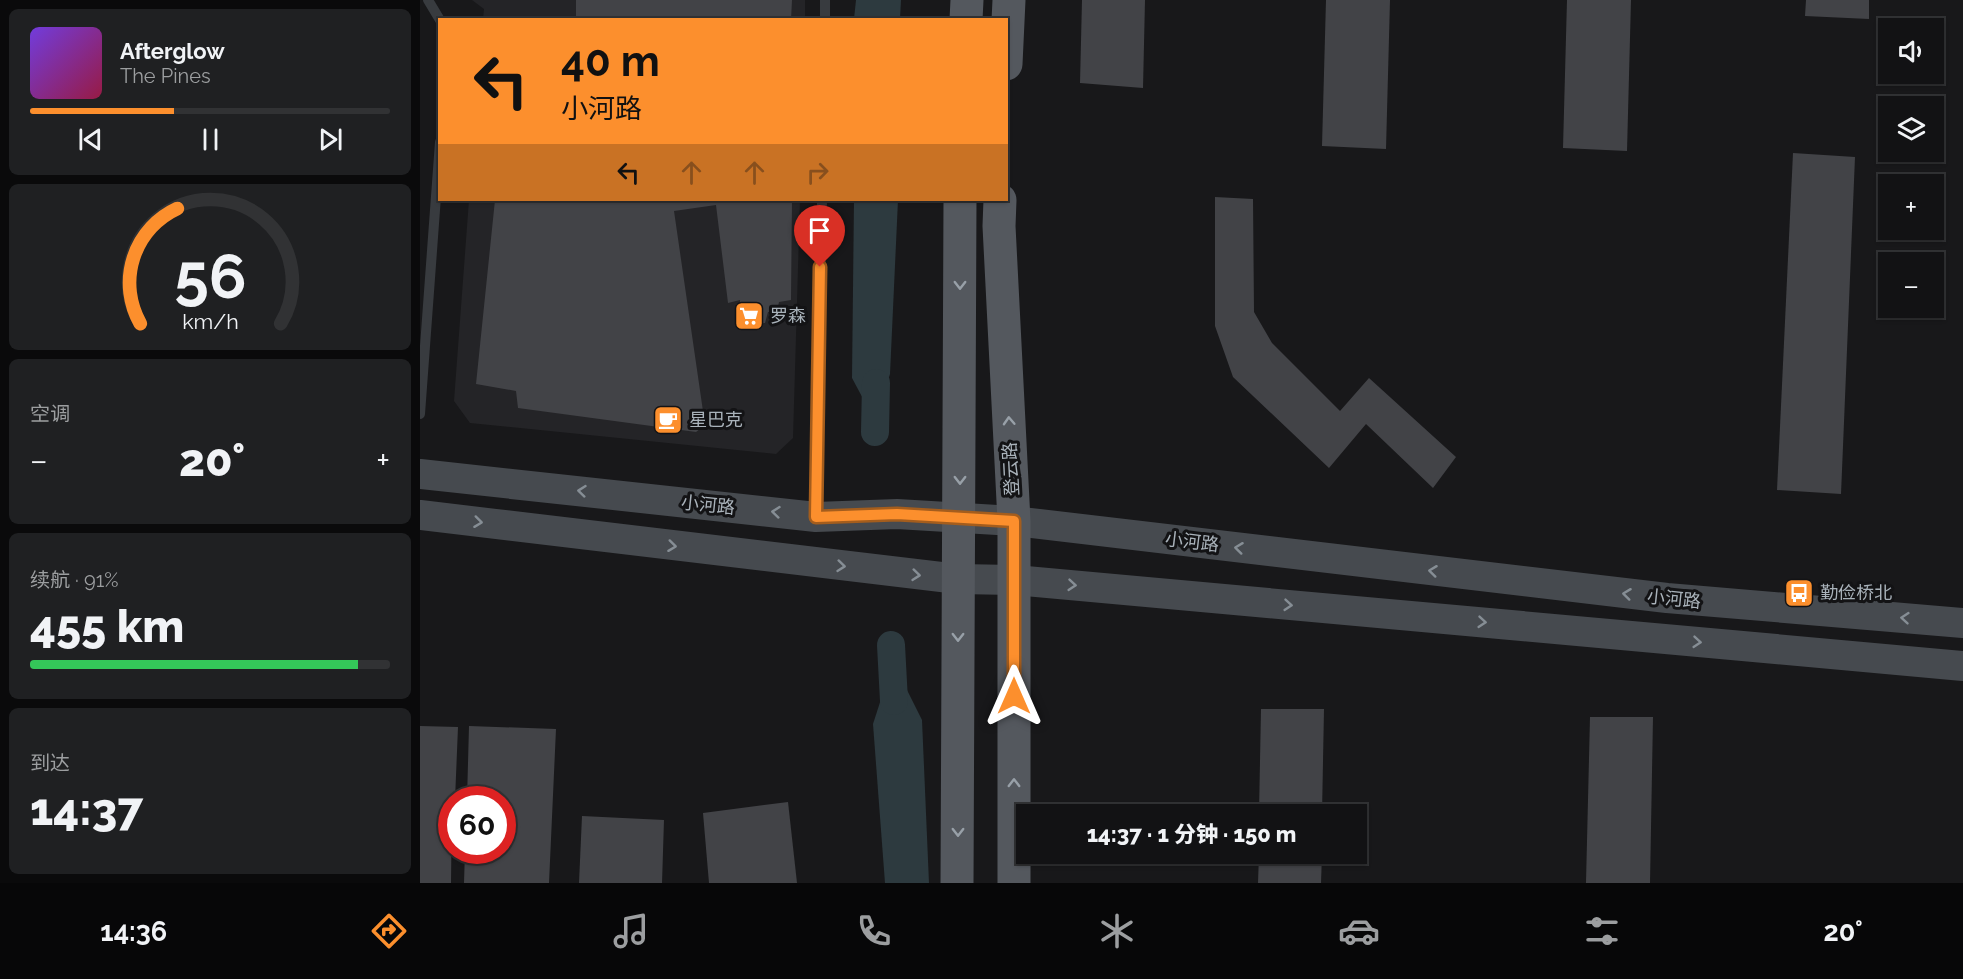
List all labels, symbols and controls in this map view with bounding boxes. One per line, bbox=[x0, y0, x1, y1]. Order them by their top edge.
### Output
map controls bbox=[1878, 18, 1944, 318]
button: sound bbox=[1878, 18, 1944, 84]
text: 40 m bbox=[561, 37, 660, 86]
text: Afterglow bbox=[120, 38, 225, 64]
icon: left bbox=[462, 42, 540, 120]
text: The Pines bbox=[120, 64, 211, 88]
text: 小河路 bbox=[561, 93, 642, 124]
button: layers bbox=[1878, 96, 1944, 162]
icon: previous bbox=[74, 123, 107, 156]
icon: pause bbox=[194, 123, 227, 156]
icon: next bbox=[314, 123, 347, 156]
icon: left bbox=[612, 156, 645, 189]
icon: ahead bbox=[675, 156, 708, 189]
icon: ahead bbox=[738, 156, 771, 189]
icon: right bbox=[801, 156, 834, 189]
button: + bbox=[1878, 174, 1944, 240]
pin bbox=[794, 205, 845, 267]
icon: arrive bbox=[803, 214, 836, 247]
text: 56 bbox=[174, 239, 246, 313]
button: − bbox=[1878, 252, 1944, 318]
one-way arrow bbox=[954, 280, 966, 289]
supermarket icon: 罗森 bbox=[733, 300, 765, 332]
place label: 罗森 bbox=[770, 305, 806, 326]
text: km/h bbox=[182, 309, 238, 334]
text: 空调 bbox=[30, 402, 70, 426]
cafe icon: 星巴克 bbox=[652, 404, 684, 436]
place label: 星巴克 bbox=[689, 409, 743, 430]
one-way arrow bbox=[1002, 417, 1015, 426]
text: 20° bbox=[179, 434, 245, 487]
text: − bbox=[30, 441, 48, 480]
text: + bbox=[376, 441, 390, 480]
street label: 登云路 bbox=[999, 442, 1022, 497]
one-way arrow bbox=[954, 475, 966, 484]
one-way arrow bbox=[577, 485, 586, 498]
street label: 小河路 bbox=[680, 491, 736, 518]
one-way arrow bbox=[771, 506, 780, 519]
one-way arrow bbox=[473, 515, 483, 528]
street label: 小河路 bbox=[1164, 528, 1220, 555]
one-way arrow bbox=[667, 539, 676, 552]
one-way arrow bbox=[1235, 542, 1244, 555]
one-way arrow bbox=[836, 560, 845, 572]
one-way arrow bbox=[1429, 565, 1438, 578]
text: 续航 · 91% bbox=[30, 568, 119, 592]
one-way arrow bbox=[911, 568, 920, 580]
bus stop icon: 勤俭桥北 bbox=[1783, 577, 1815, 609]
one-way arrow bbox=[1068, 578, 1077, 591]
place label: 勤俭桥北 bbox=[1820, 582, 1892, 603]
street label: 小河路 bbox=[1646, 585, 1702, 612]
one-way arrow bbox=[1622, 588, 1631, 600]
one-way arrow bbox=[1283, 598, 1292, 611]
text: 455 km bbox=[30, 600, 184, 653]
one-way arrow bbox=[1900, 612, 1909, 625]
one-way arrow bbox=[1477, 616, 1486, 629]
one-way arrow bbox=[952, 633, 964, 642]
one-way arrow bbox=[1692, 635, 1701, 648]
position arrow bbox=[982, 664, 1046, 728]
text: 到达 bbox=[30, 751, 70, 775]
one-way arrow bbox=[1008, 778, 1020, 787]
text: 14:37 bbox=[30, 783, 143, 836]
speed limit sign: 60 bbox=[438, 786, 516, 864]
text: 14:37 · 1 分钟 · 150 m bbox=[1087, 821, 1296, 847]
one-way arrow bbox=[952, 828, 964, 837]
icon: directions bbox=[368, 910, 410, 952]
icon: music bbox=[610, 910, 652, 952]
icon: phone bbox=[853, 910, 895, 952]
icon: climate bbox=[1096, 910, 1138, 952]
icon: car bbox=[1338, 910, 1380, 952]
icon: filters bbox=[1581, 910, 1623, 952]
text: 14:36 bbox=[100, 916, 167, 947]
text: 20° bbox=[1824, 916, 1863, 947]

